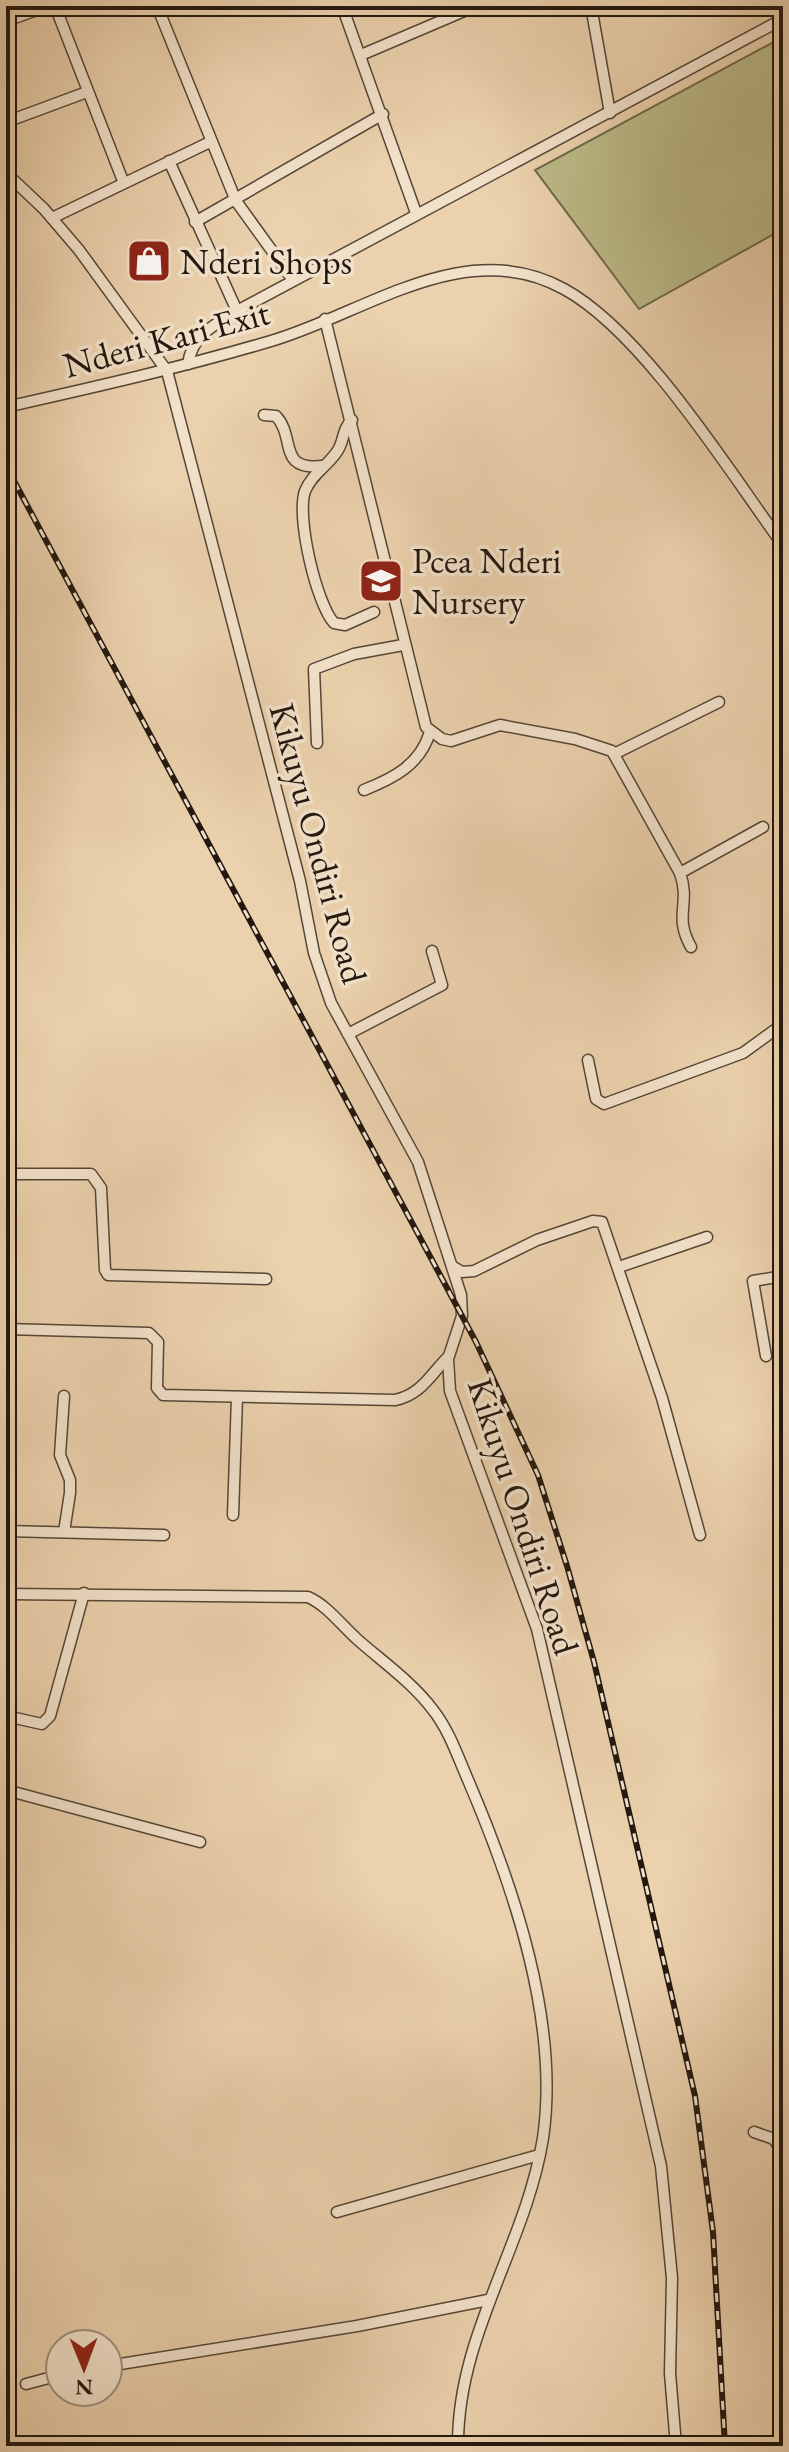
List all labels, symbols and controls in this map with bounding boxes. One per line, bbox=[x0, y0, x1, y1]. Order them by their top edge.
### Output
shop icon: Nderi Shops bbox=[125, 237, 173, 285]
place label: Nderi Shops bbox=[180, 238, 352, 285]
street label: Nderi Kari Exit bbox=[58, 288, 275, 389]
place label: Pcea Nderi Nursery bbox=[412, 537, 561, 625]
school or university icon: Pcea Nderi Nursery bbox=[357, 557, 405, 605]
street label: Kikuyu Ondiri Road bbox=[259, 698, 379, 989]
street label: Kikuyu Ondiri Road bbox=[457, 1372, 591, 1661]
north arrow bbox=[44, 2328, 124, 2408]
text: N bbox=[75, 2373, 93, 2402]

